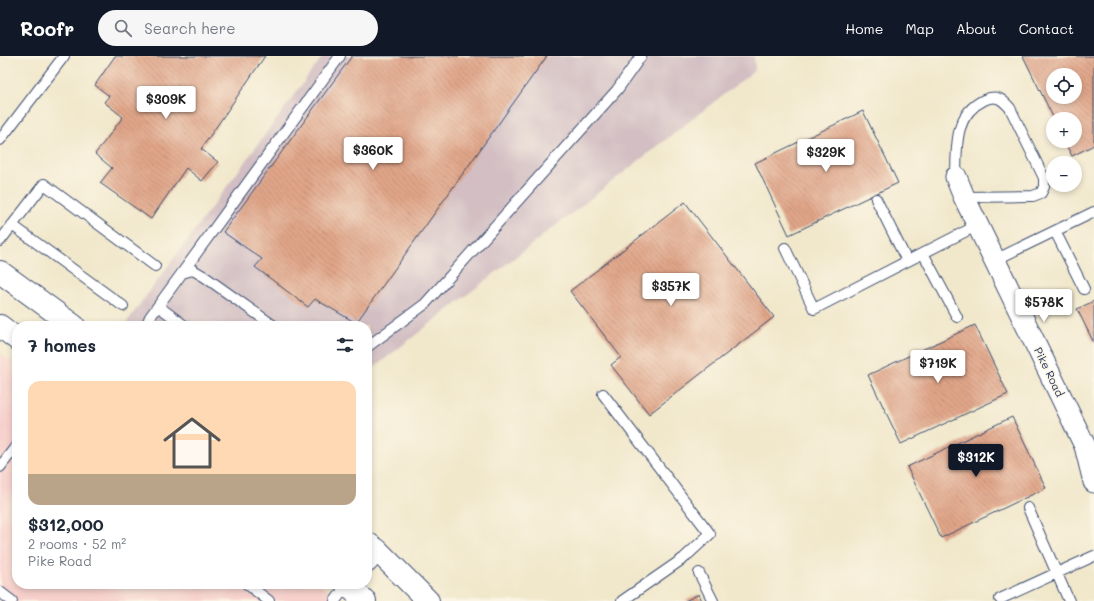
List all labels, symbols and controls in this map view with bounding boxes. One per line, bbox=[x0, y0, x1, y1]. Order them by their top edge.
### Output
search box bbox=[98, 10, 378, 46]
text: Roofr bbox=[20, 16, 74, 41]
icon: search bbox=[112, 17, 134, 39]
text: Search here bbox=[144, 18, 236, 38]
text: Home bbox=[845, 19, 883, 38]
text: Map bbox=[905, 19, 934, 38]
text: About bbox=[956, 19, 997, 38]
text: Contact bbox=[1019, 19, 1074, 38]
map controls bbox=[1046, 68, 1082, 192]
button: locate bbox=[1046, 68, 1082, 104]
pin: $309K bbox=[138, 86, 194, 120]
text: $309K bbox=[146, 90, 186, 107]
button: + bbox=[1046, 112, 1082, 148]
pin: $360K bbox=[345, 137, 401, 171]
pin: $329K bbox=[798, 139, 854, 173]
text: $360K bbox=[353, 141, 393, 158]
text: $329K bbox=[806, 143, 846, 160]
button: − bbox=[1046, 156, 1082, 192]
pin: $357K bbox=[643, 273, 699, 307]
text: $357K bbox=[651, 277, 691, 294]
pin: $578K bbox=[1016, 289, 1072, 323]
text: $578K bbox=[1024, 293, 1064, 310]
text: 7 homes bbox=[28, 334, 96, 356]
icon: filters bbox=[334, 334, 356, 356]
street label: Pike Road bbox=[1031, 344, 1068, 399]
pin: $719K bbox=[910, 350, 966, 384]
text: $719K bbox=[919, 354, 957, 371]
icon: home bbox=[156, 407, 228, 479]
pin: $312K bbox=[948, 444, 1004, 478]
text: $312K bbox=[957, 448, 995, 465]
text: $312,000 bbox=[28, 513, 104, 535]
text: 2 rooms · 52 m² bbox=[28, 535, 126, 552]
text: Pike Road bbox=[28, 552, 91, 569]

